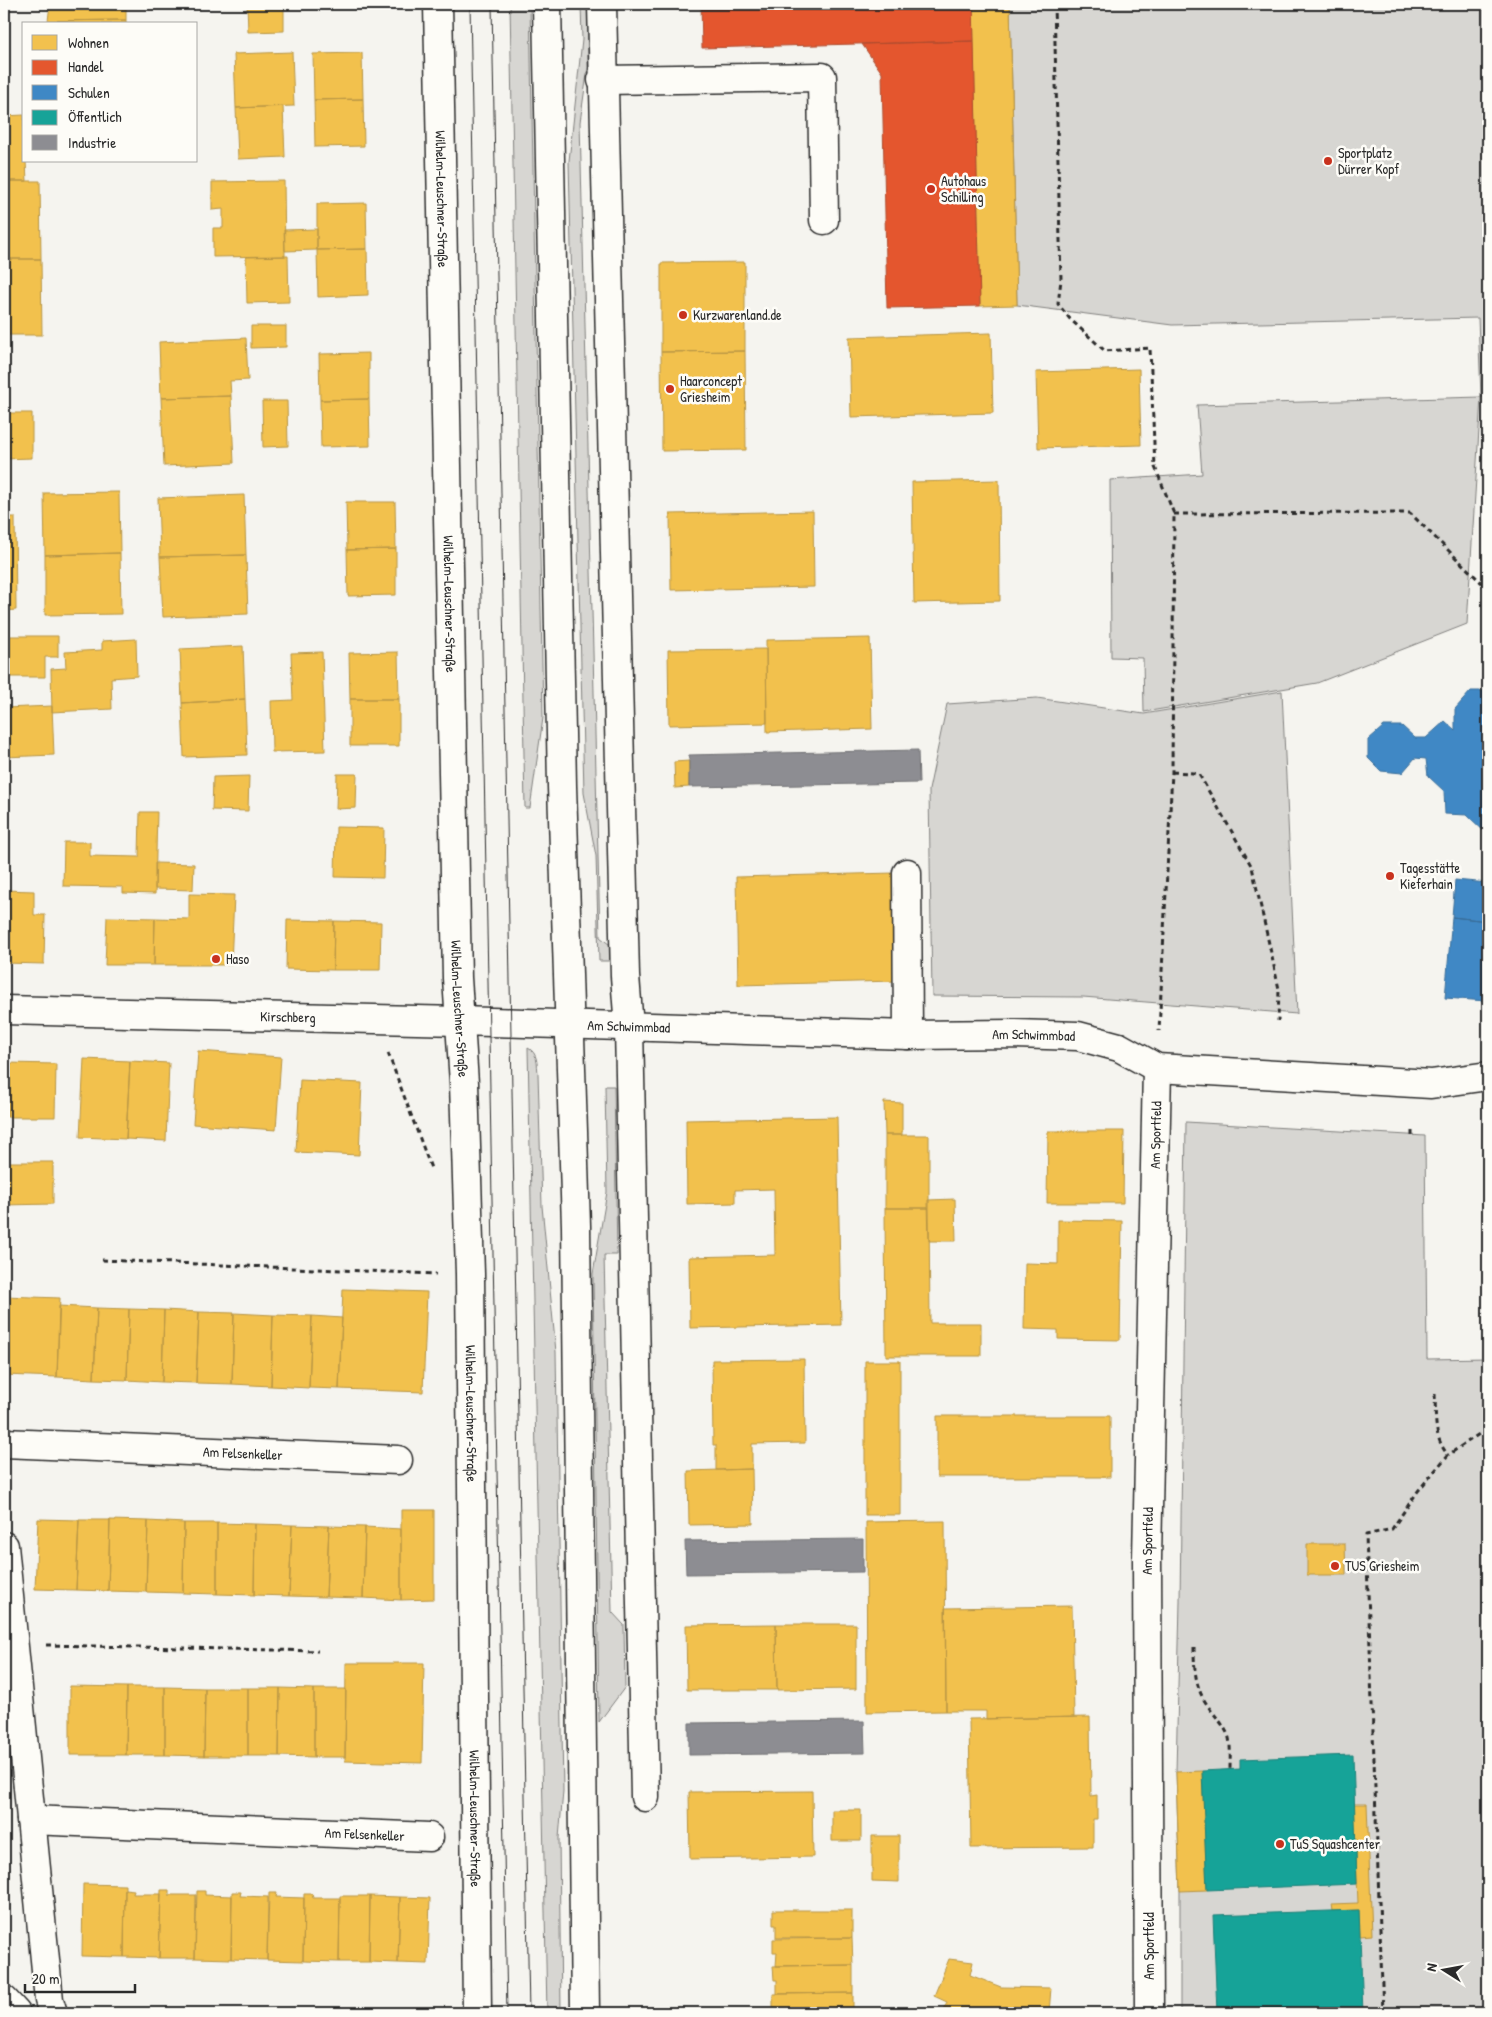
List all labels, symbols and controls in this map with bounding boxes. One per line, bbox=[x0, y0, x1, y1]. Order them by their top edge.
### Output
legend bbox=[22, 22, 198, 162]
text: Wohnen bbox=[68, 32, 109, 53]
text: Handel bbox=[68, 56, 104, 77]
text: Schulen bbox=[68, 82, 110, 103]
text: Öffentlich bbox=[68, 106, 122, 127]
street label: Wilhelm-Leuschner-Straße bbox=[431, 130, 453, 268]
text: Industrie bbox=[68, 132, 116, 153]
place label: Sportplatz Dürrer Kopf bbox=[1338, 143, 1399, 179]
marker: Sportplatz Dürrer Kopf bbox=[1322, 155, 1334, 167]
place label: Autohaus Schilling bbox=[941, 171, 986, 207]
marker: Autohaus Schilling bbox=[925, 183, 937, 195]
place label: Kurzwarenland.de bbox=[693, 305, 782, 324]
marker: Kurzwarenland.de bbox=[677, 309, 689, 321]
place label: Haarconcept Griesheim bbox=[680, 371, 742, 406]
marker: Haarconcept Griesheim bbox=[664, 383, 676, 395]
street label: Wilhelm-Leuschner-Straße bbox=[439, 535, 461, 673]
place label: Tagesstätte Kieferhain bbox=[1400, 858, 1461, 893]
marker: Tagesstätte Kieferhain bbox=[1384, 870, 1396, 882]
street label: Wilhelm-Leuschner-Straße bbox=[447, 940, 474, 1078]
place label: Haso bbox=[226, 949, 249, 968]
marker: Haso bbox=[210, 953, 222, 965]
street label: Kirschberg bbox=[260, 1006, 316, 1028]
street label: Am Schwimmbad bbox=[587, 1015, 671, 1037]
street label: Am Schwimmbad bbox=[992, 1024, 1076, 1045]
street label: Am Sportfeld bbox=[1145, 1100, 1166, 1169]
street label: Wilhelm-Leuschner-Straße bbox=[462, 1345, 482, 1483]
street label: Am Felsenkeller bbox=[202, 1442, 284, 1464]
street label: Am Sportfeld bbox=[1137, 1506, 1157, 1575]
place label: TUS Griesheim bbox=[1345, 1556, 1419, 1575]
marker: TUS Griesheim bbox=[1329, 1560, 1341, 1572]
street label: Wilhelm-Leuschner-Straße bbox=[466, 1750, 486, 1888]
street label: Am Felsenkeller bbox=[324, 1823, 406, 1845]
place label: TuS Squashcenter bbox=[1290, 1834, 1381, 1854]
marker: TuS Squashcenter bbox=[1274, 1838, 1286, 1850]
street label: Am Sportfeld bbox=[1139, 1912, 1159, 1980]
north arrow bbox=[1420, 1944, 1470, 1994]
text: N bbox=[1421, 1961, 1441, 1973]
scale bar bbox=[25, 1962, 135, 1994]
text: 20 m bbox=[32, 1968, 59, 1989]

